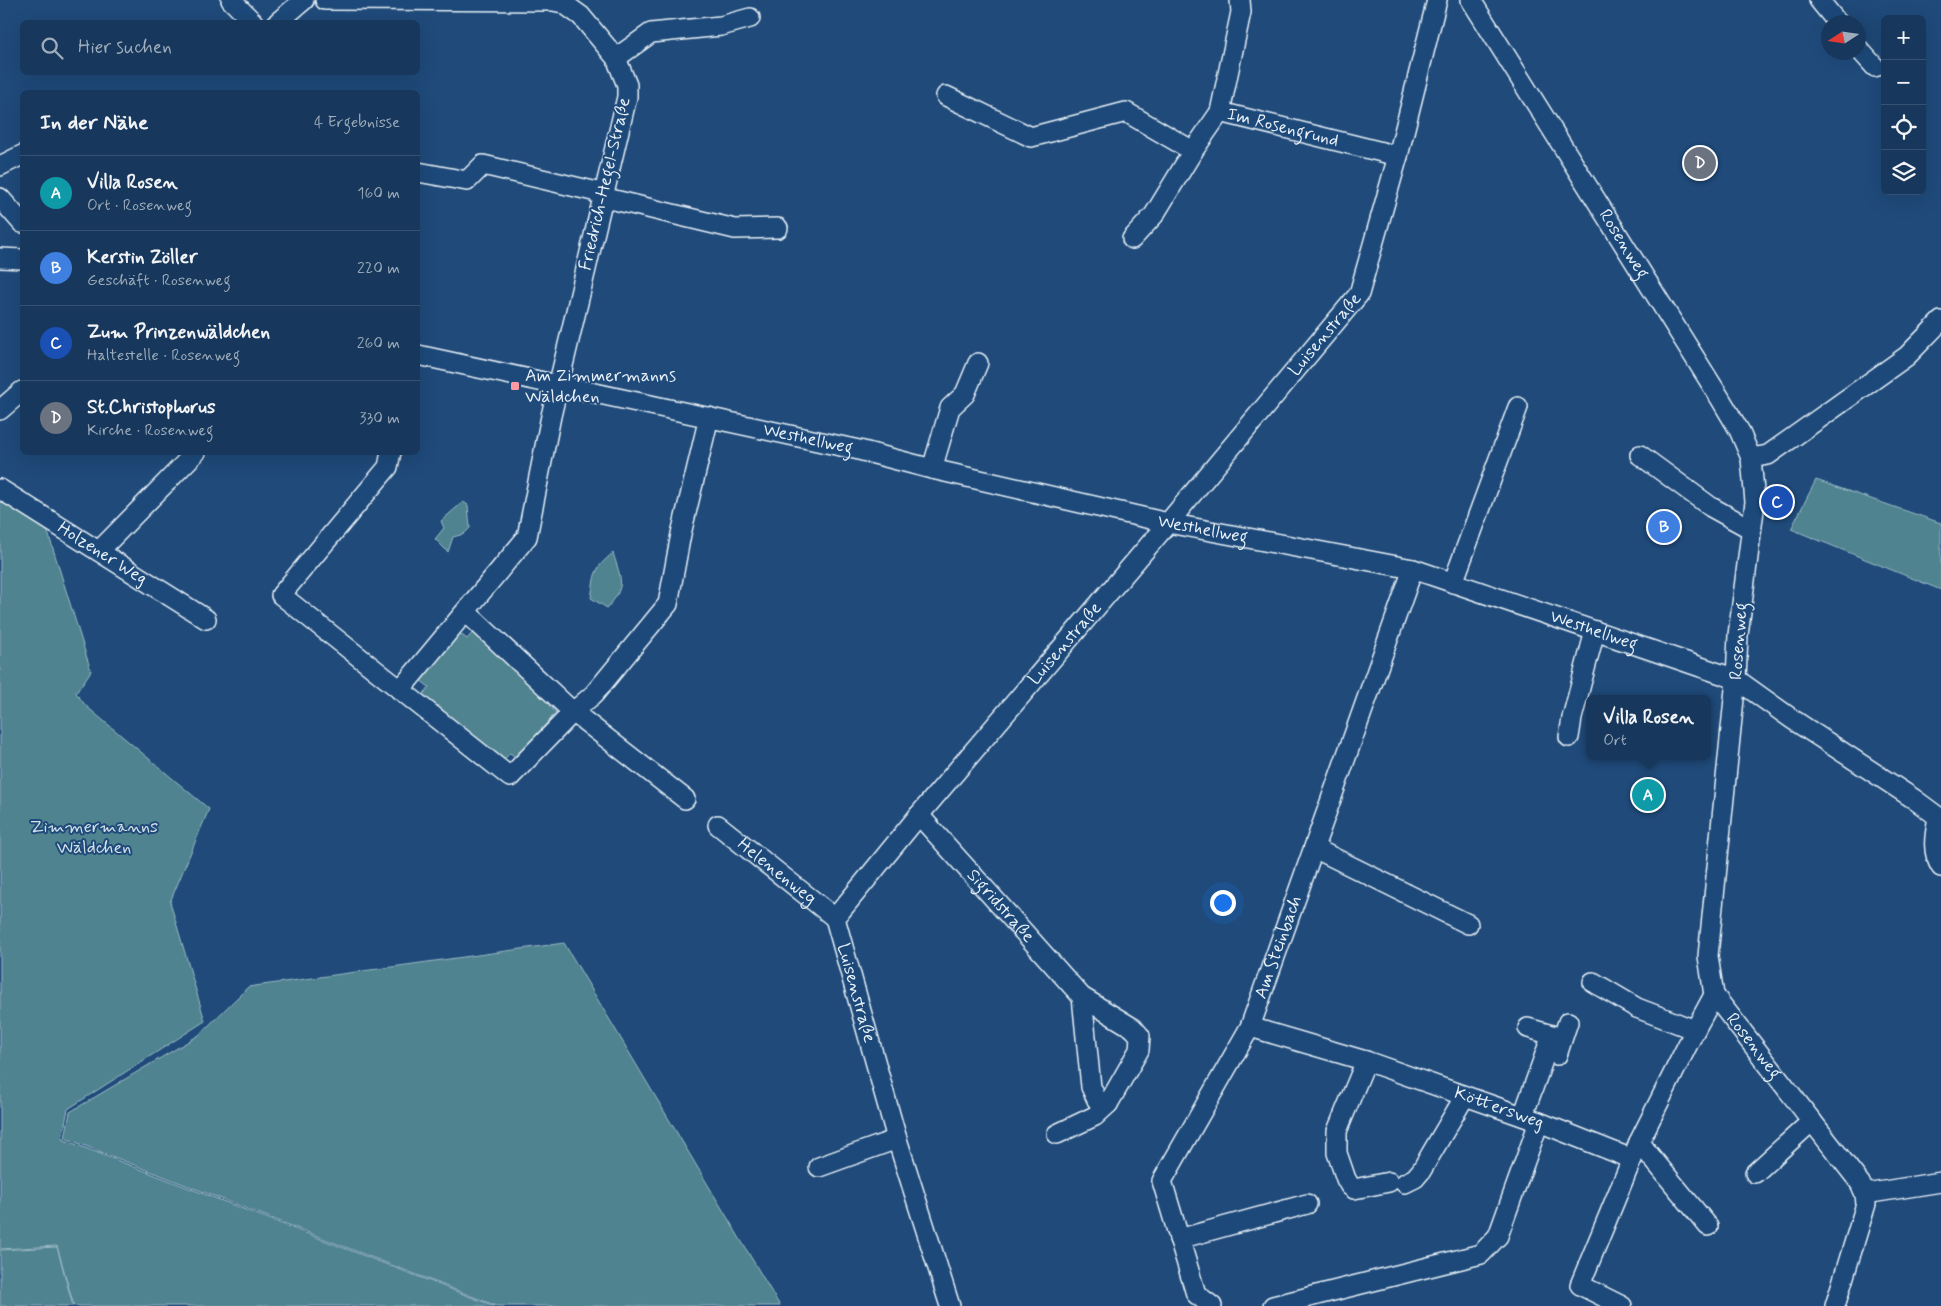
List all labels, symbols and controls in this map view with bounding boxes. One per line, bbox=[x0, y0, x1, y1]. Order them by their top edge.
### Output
north arrow bbox=[1821, 15, 1866, 60]
map controls bbox=[1881, 15, 1926, 195]
button: + bbox=[1881, 15, 1926, 60]
search box bbox=[20, 20, 420, 75]
icon: search bbox=[38, 34, 66, 62]
text: Hier suchen bbox=[78, 35, 172, 60]
button: − bbox=[1881, 60, 1926, 105]
street label: Friedrich-Hegel-Straße bbox=[573, 95, 639, 273]
street label: Im Rosengrund bbox=[1225, 102, 1341, 153]
button: locate bbox=[1881, 105, 1926, 150]
text: In der Nähe bbox=[40, 109, 148, 137]
text: 4 Ergebnisse bbox=[314, 112, 400, 133]
pin: D bbox=[1684, 144, 1716, 182]
button: layers bbox=[1881, 150, 1926, 195]
text: Villa Rosen bbox=[87, 170, 178, 195]
text: A bbox=[51, 183, 61, 204]
text: 160 m bbox=[357, 183, 400, 204]
text: Ort · Rosenweg bbox=[87, 195, 192, 216]
street label: Rosenweg bbox=[1593, 205, 1655, 285]
text: Kerstin Zöller bbox=[87, 245, 198, 270]
text: B bbox=[51, 258, 61, 279]
text: 220 m bbox=[357, 258, 400, 279]
text: Geschäft · Rosenweg bbox=[87, 270, 231, 291]
street label: Luisenstraße bbox=[1283, 288, 1367, 382]
text: Zum Prinzenwäldchen bbox=[87, 320, 270, 345]
text: C bbox=[50, 333, 62, 354]
text: 260 m bbox=[357, 333, 400, 354]
text: Haltestelle · Rosenweg bbox=[87, 345, 240, 366]
place label: Am Zimmermanns Wäldchen bbox=[525, 364, 676, 409]
marker: Am Zimmermanns Wäldchen bbox=[509, 380, 521, 392]
text: St.Christophorus bbox=[87, 395, 216, 420]
text: D bbox=[50, 408, 62, 429]
text: 330 m bbox=[359, 408, 400, 429]
street label: Westhellweg bbox=[761, 418, 855, 462]
text: Kirche · Rosenweg bbox=[87, 420, 214, 441]
pin: C bbox=[1761, 483, 1793, 521]
pin: B bbox=[1648, 508, 1680, 546]
street label: Westhellweg bbox=[1155, 509, 1250, 552]
street label: Holzener Weg bbox=[53, 516, 152, 591]
street label: Luisenstraße bbox=[1023, 597, 1107, 690]
street label: Rosenweg bbox=[1724, 601, 1756, 681]
street label: Westhellweg bbox=[1547, 605, 1641, 659]
popup bbox=[1586, 695, 1711, 760]
text: Villa Rosen bbox=[1603, 705, 1694, 730]
text: Ort bbox=[1603, 730, 1627, 751]
pin: A bbox=[1632, 776, 1664, 814]
park label: Zimmermanns Wäldchen bbox=[30, 815, 158, 860]
street label: Helenenweg bbox=[732, 833, 821, 911]
street label: Sigridstraße bbox=[961, 864, 1040, 948]
your location bbox=[1210, 890, 1236, 916]
street label: Am Steinbach bbox=[1249, 892, 1308, 1002]
street label: Luisenstraße bbox=[831, 941, 881, 1046]
street label: Rosenweg bbox=[1720, 1008, 1787, 1085]
street label: Köttersweg bbox=[1451, 1081, 1548, 1135]

